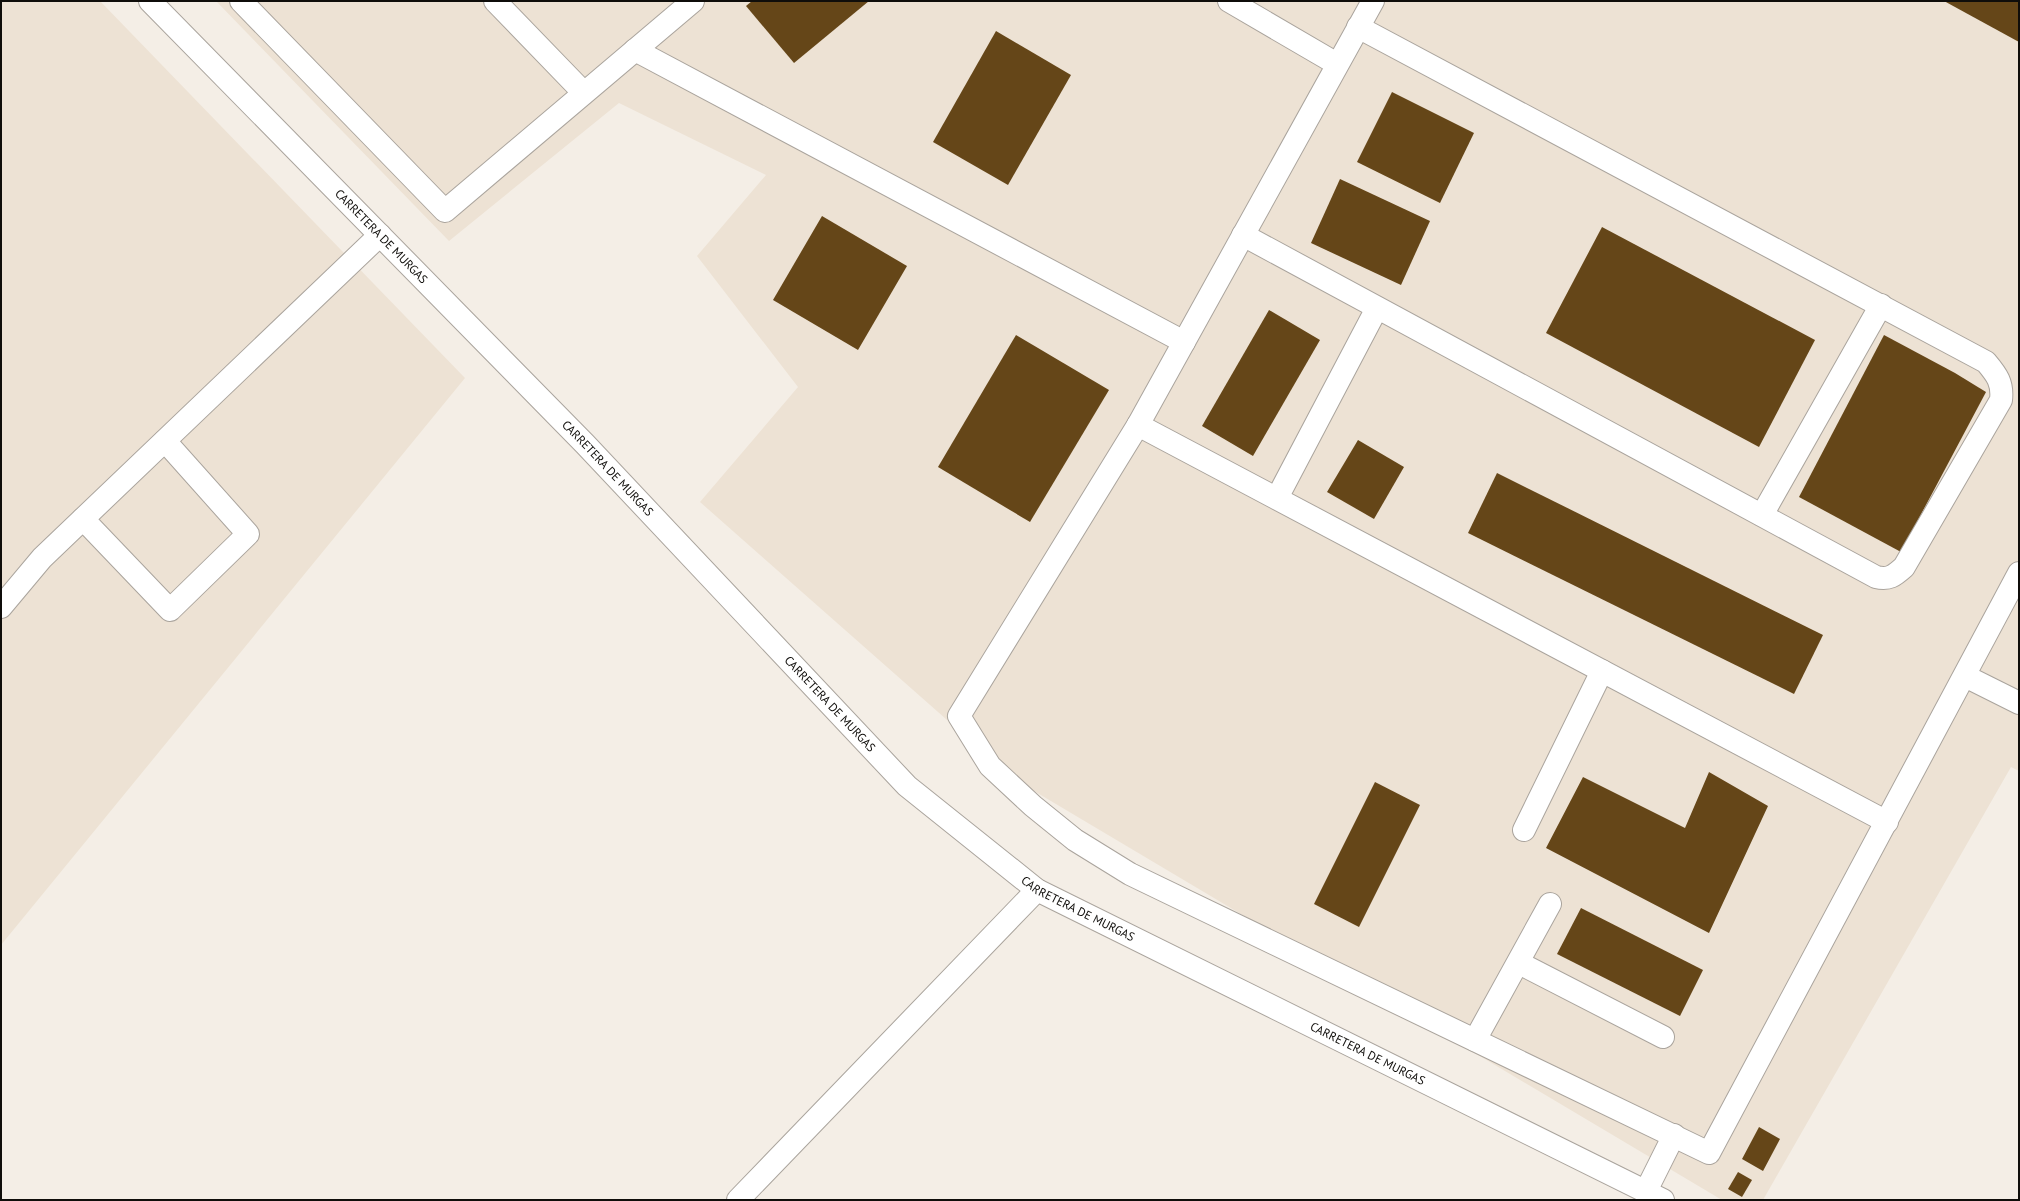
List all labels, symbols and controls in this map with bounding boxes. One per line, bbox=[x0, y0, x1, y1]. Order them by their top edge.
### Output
street label: CARRETERA DE MURGAS bbox=[332, 186, 431, 286]
street label: CARRETERA DE MURGAS bbox=[559, 417, 657, 519]
street label: CARRETERA DE MURGAS bbox=[781, 653, 879, 755]
street label: CARRETERA DE MURGAS bbox=[1018, 872, 1137, 944]
street label: CARRETERA DE MURGAS bbox=[1308, 1019, 1428, 1088]

